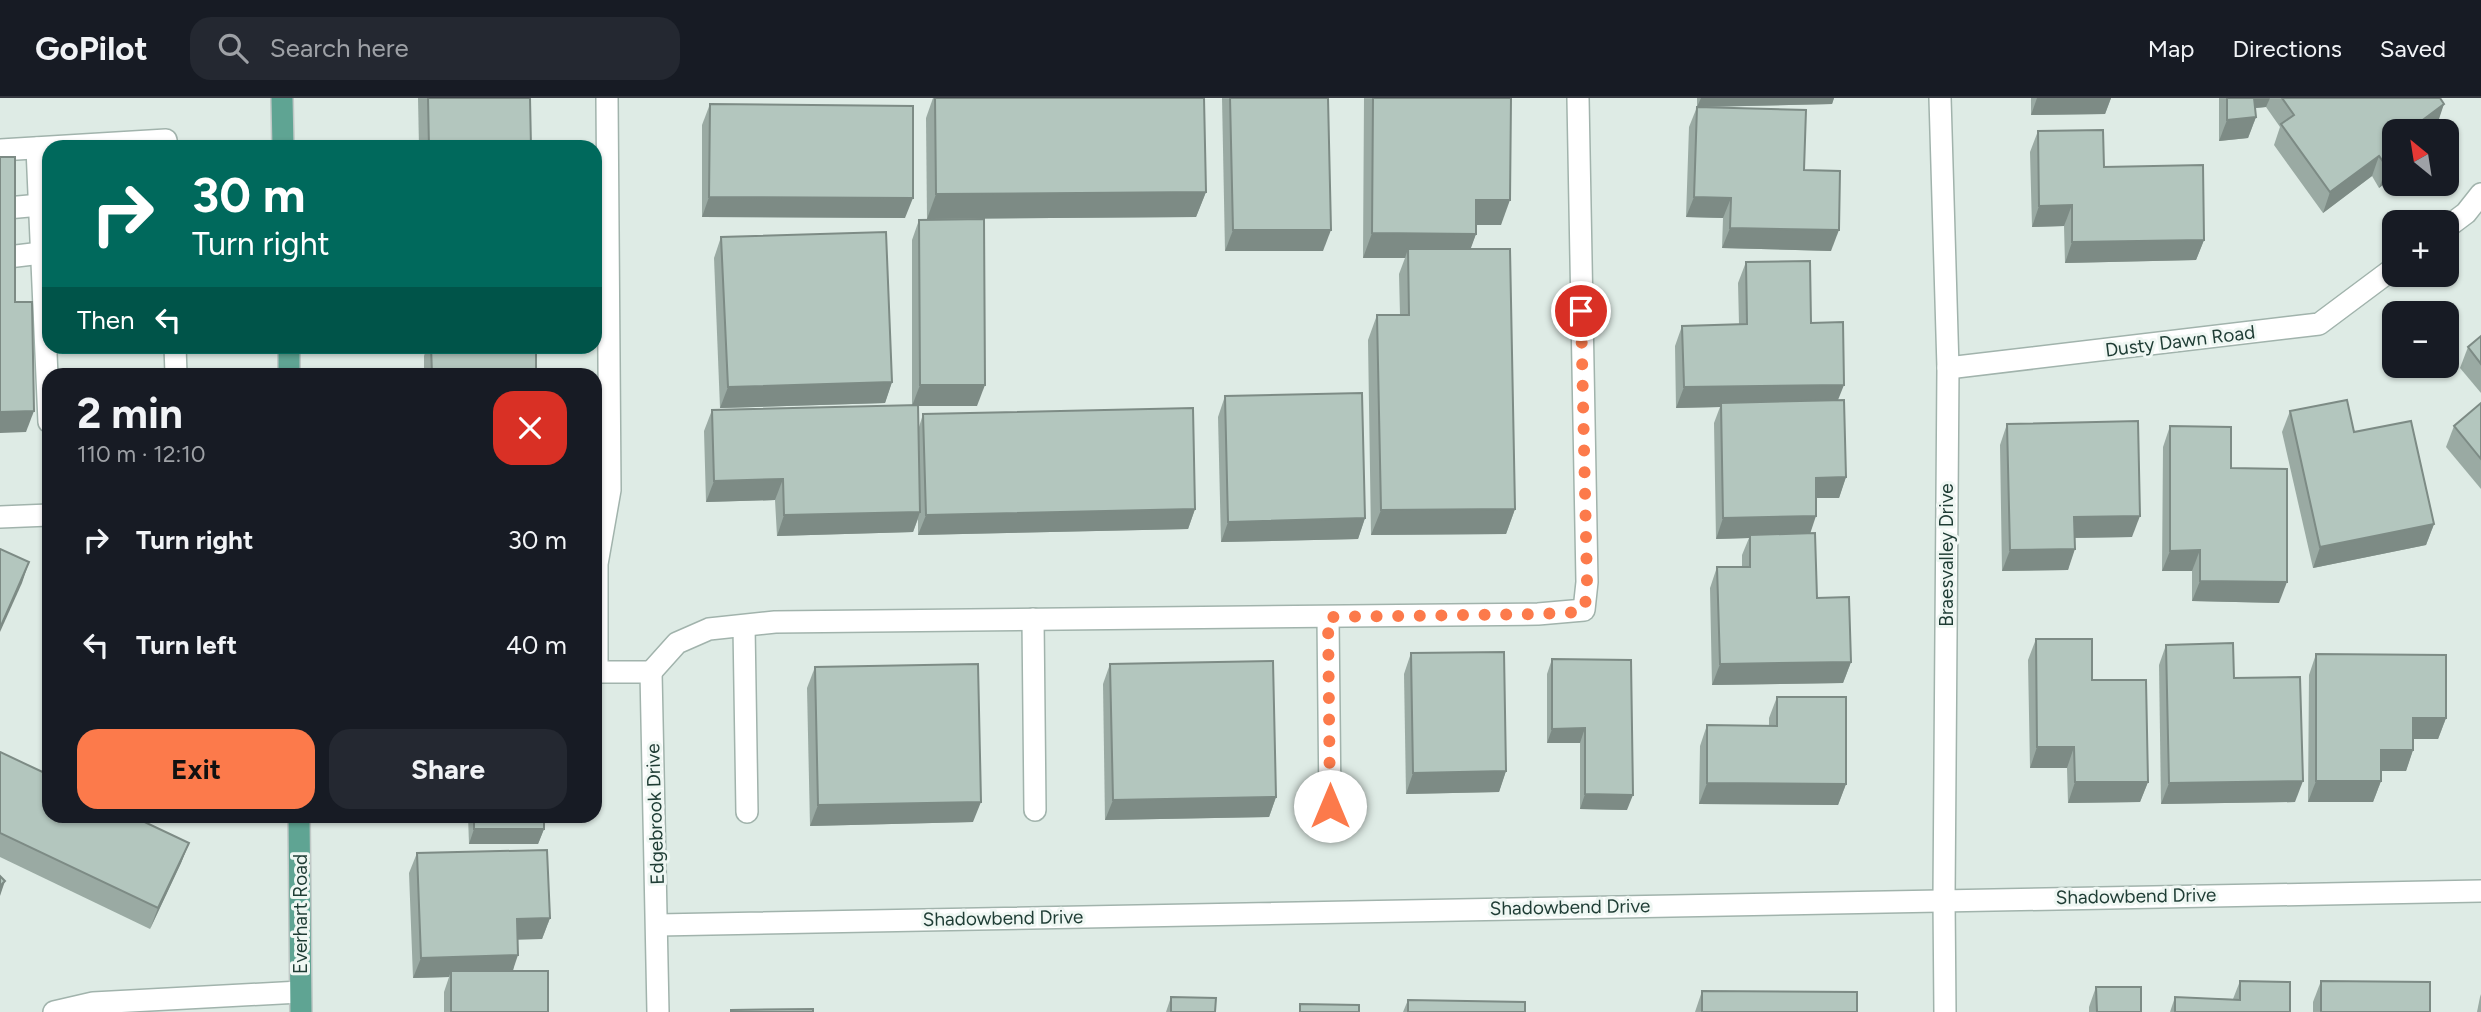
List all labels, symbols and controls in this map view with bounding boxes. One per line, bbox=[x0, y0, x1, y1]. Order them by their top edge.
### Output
search box bbox=[190, 17, 680, 80]
text: GoPilot bbox=[35, 29, 148, 68]
icon: search bbox=[214, 29, 252, 67]
text: Search here bbox=[270, 32, 409, 64]
text: Map bbox=[2148, 34, 2194, 63]
text: Directions bbox=[2232, 34, 2342, 63]
text: Saved bbox=[2380, 34, 2446, 63]
north arrow bbox=[2382, 119, 2459, 196]
map controls bbox=[2382, 119, 2459, 378]
text: 30 m bbox=[192, 165, 305, 224]
icon: right bbox=[77, 168, 168, 259]
button: + bbox=[2382, 210, 2459, 287]
text: Turn right bbox=[192, 225, 330, 263]
pin bbox=[1551, 281, 1611, 341]
icon: arrive bbox=[1562, 292, 1600, 330]
icon: left bbox=[149, 301, 187, 339]
button: − bbox=[2382, 301, 2459, 378]
text: Then bbox=[77, 304, 135, 336]
street label: Dusty Dawn Road bbox=[2104, 320, 2256, 362]
text: 2 min bbox=[77, 388, 183, 439]
button: close bbox=[493, 391, 567, 465]
text: 110 m · 12:10 bbox=[77, 440, 206, 468]
street label: Braesvalley Drive bbox=[1935, 483, 1958, 627]
icon: right bbox=[77, 521, 115, 559]
text: Turn right bbox=[136, 524, 253, 556]
text: 30 m bbox=[508, 524, 567, 556]
icon: left bbox=[77, 626, 115, 664]
text: Turn left bbox=[136, 629, 237, 661]
text: 40 m bbox=[506, 629, 567, 661]
button: Exit bbox=[77, 729, 315, 809]
button: Share bbox=[329, 729, 567, 809]
street label: Edgebrook Drive bbox=[641, 743, 669, 885]
position arrow bbox=[1293, 769, 1367, 843]
street label: Everhart Road bbox=[289, 854, 312, 974]
street label: Shadowbend Drive bbox=[2055, 883, 2217, 909]
street label: Shadowbend Drive bbox=[1489, 894, 1651, 920]
street label: Shadowbend Drive bbox=[922, 905, 1084, 931]

